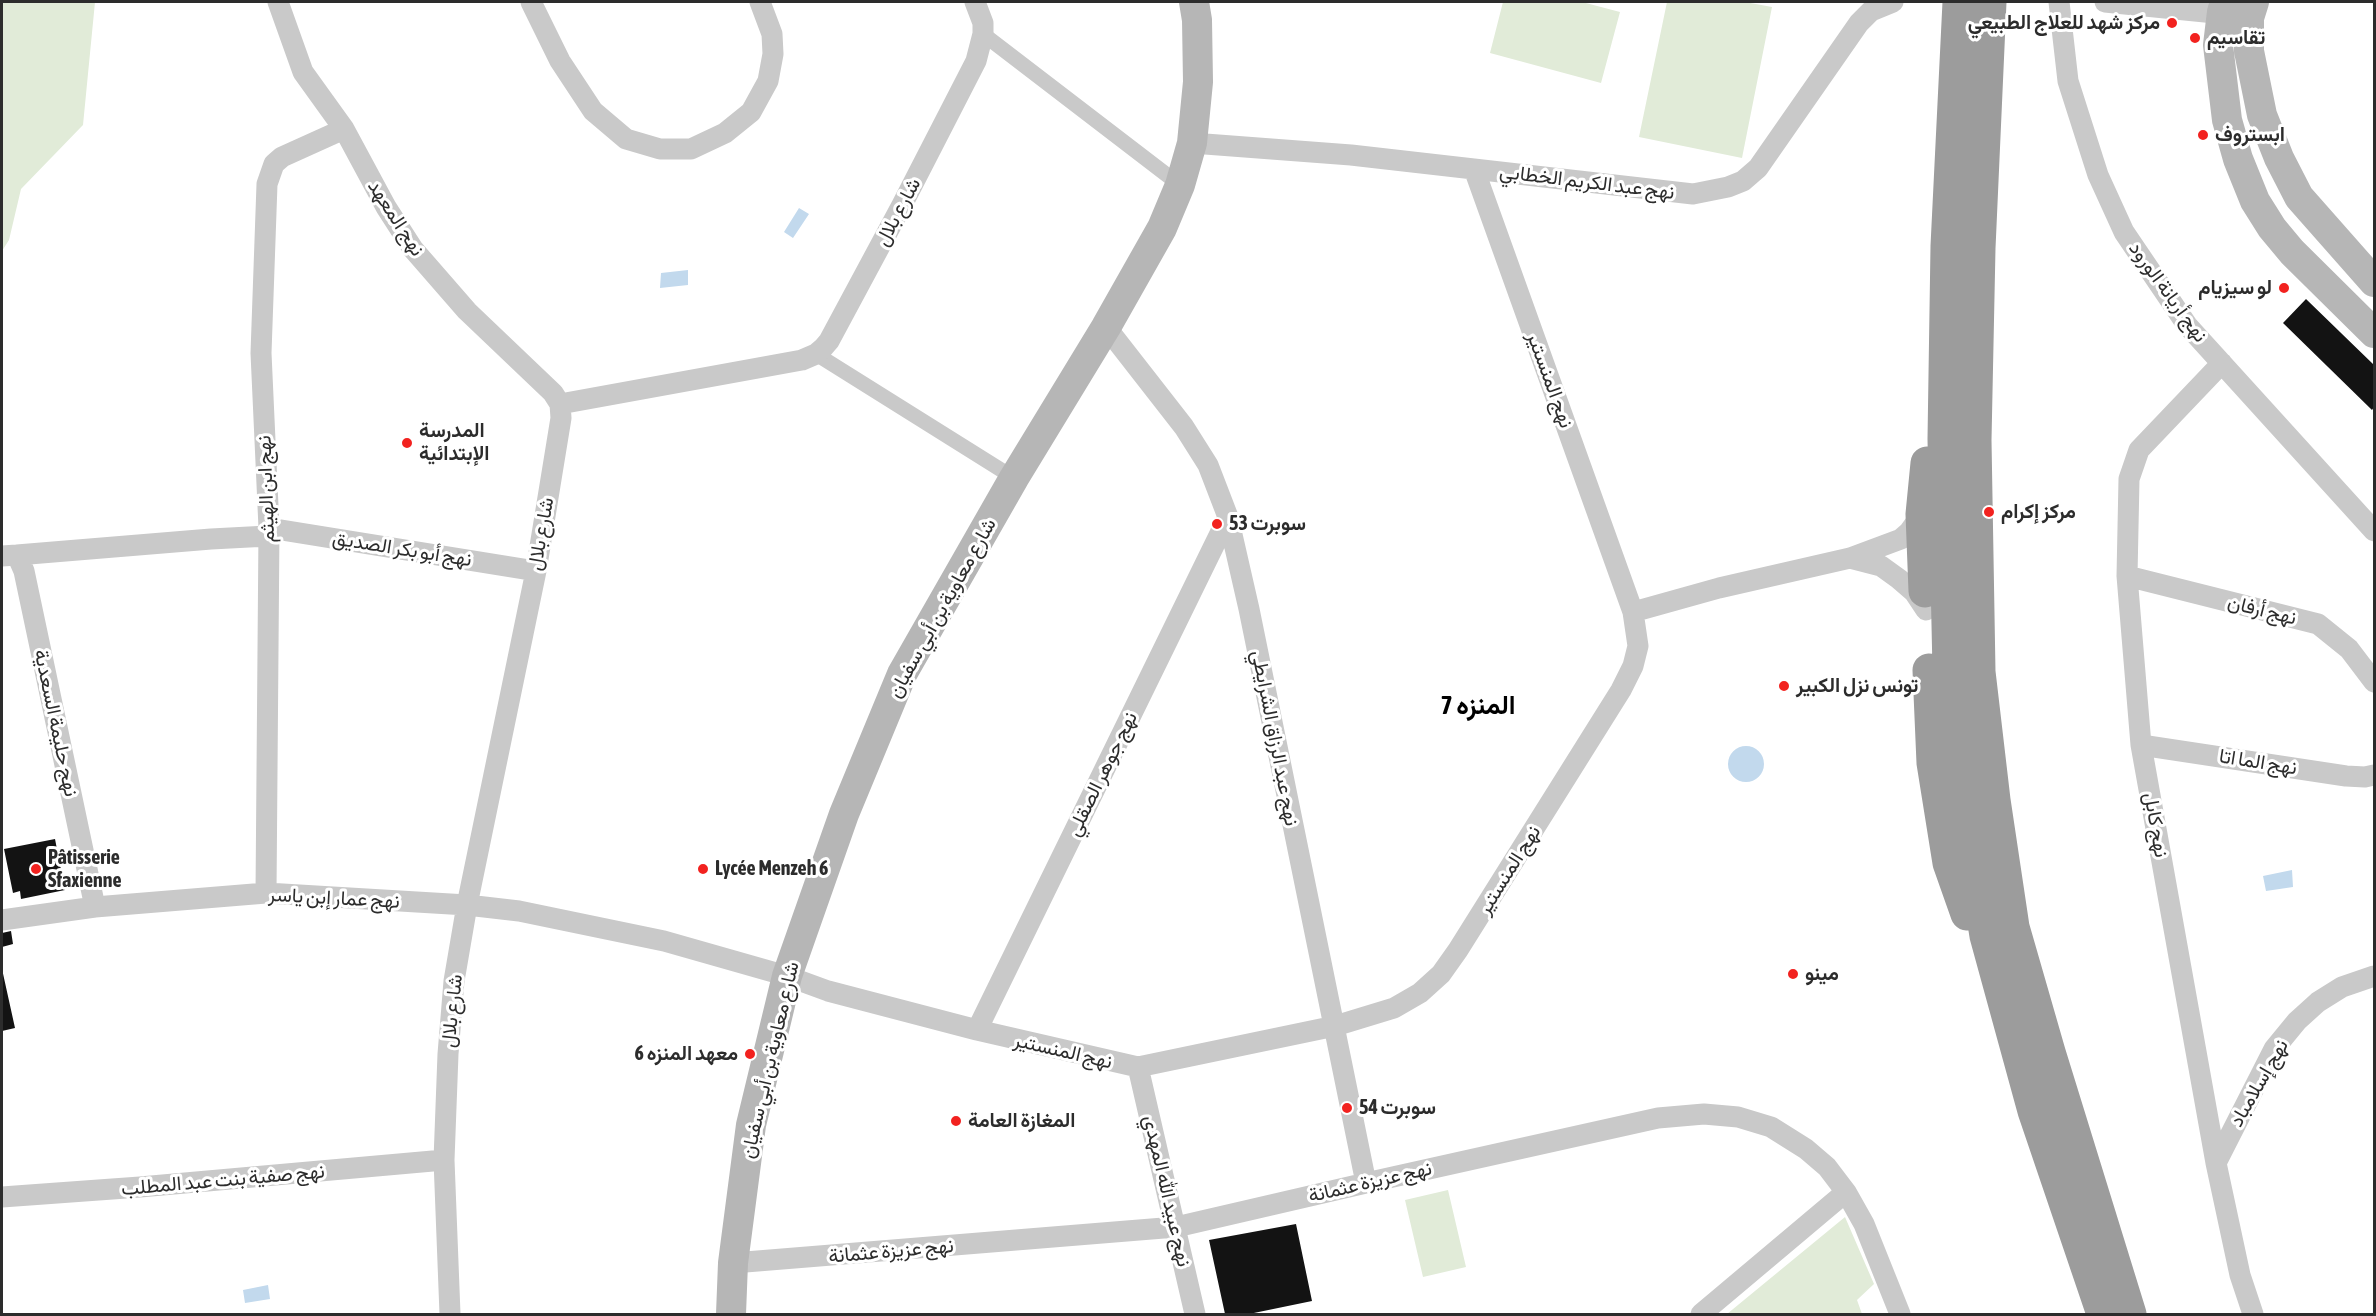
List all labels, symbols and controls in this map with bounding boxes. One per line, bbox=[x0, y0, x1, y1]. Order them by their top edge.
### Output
place label: مركز شهد للعلاج الطبيعي bbox=[1968, 11, 2160, 35]
marker: مركز شهد للعلاج الطبيعي bbox=[2165, 16, 2179, 30]
place label: تقاسيم bbox=[2207, 26, 2265, 50]
marker: تقاسيم bbox=[2188, 31, 2202, 45]
place label: ابستروف bbox=[2215, 123, 2285, 147]
marker: ابستروف bbox=[2196, 128, 2210, 142]
street label: نهج عبد الكريم الخطابي bbox=[1498, 159, 1676, 205]
street label: شارع بلال bbox=[870, 174, 926, 250]
street label: نهج المعهد bbox=[362, 175, 430, 261]
street label: نهج أريانة الورود bbox=[2124, 237, 2212, 347]
place label: لو سيزيام bbox=[2198, 276, 2272, 300]
marker: لو سيزيام bbox=[2277, 281, 2291, 295]
street label: نهج المنستير bbox=[1522, 329, 1578, 431]
place label: المدرسة الإبتدائية bbox=[419, 419, 489, 466]
street label: نهج ابن الهيثم bbox=[252, 435, 280, 543]
marker: المدرسة الإبتدائية bbox=[400, 436, 414, 450]
street label: شارع بلال bbox=[523, 496, 559, 572]
place label: مركز إكرام bbox=[2001, 500, 2076, 524]
marker: مركز إكرام bbox=[1982, 505, 1996, 519]
place label: سوبرت 53 bbox=[1229, 512, 1306, 536]
street label: شارع معاوية بن أبي سفيان bbox=[883, 514, 1001, 702]
marker: سوبرت 53 bbox=[1210, 517, 1224, 531]
street label: نهج أبو بكر الصديق bbox=[331, 526, 473, 572]
street label: نهج أرفان bbox=[2225, 590, 2299, 630]
street label: نهج حليمة السعدية bbox=[29, 647, 83, 799]
street label: نهج عبد الرزاق الشرايطي bbox=[1246, 648, 1304, 828]
place label: تونس نزل الكبير bbox=[1796, 674, 1918, 698]
marker: تونس نزل الكبير bbox=[1777, 679, 1791, 693]
district label: المنزه 7 bbox=[1441, 690, 1515, 722]
street label: نهج جوهر الصقلي bbox=[1061, 708, 1143, 840]
street label: نهج الما اتا bbox=[2217, 744, 2299, 780]
street label: نهج كابل bbox=[2138, 791, 2174, 859]
street label: نهج المنستير bbox=[1472, 821, 1546, 919]
place label: Pâtisserie Sfaxienne bbox=[48, 846, 121, 893]
place label: Lycée Menzeh 6 bbox=[715, 857, 828, 881]
marker: Pâtisserie Sfaxienne bbox=[29, 862, 43, 876]
marker: Lycée Menzeh 6 bbox=[696, 862, 710, 876]
street label: نهج عمار إبن ياسر bbox=[268, 883, 400, 913]
street label: شارع معاوية بن أبي سفيان bbox=[736, 959, 804, 1161]
place label: مينو bbox=[1805, 962, 1839, 986]
marker: مينو bbox=[1786, 967, 1800, 981]
street label: شارع بلال bbox=[436, 973, 468, 1049]
street label: نهج المنستير bbox=[1011, 1028, 1115, 1074]
street label: نهج إسلامباد bbox=[2224, 1035, 2294, 1131]
place label: معهد المنزه 6 bbox=[635, 1042, 738, 1066]
marker: معهد المنزه 6 bbox=[743, 1047, 757, 1061]
place label: سوبرت 54 bbox=[1359, 1096, 1436, 1120]
marker: سوبرت 54 bbox=[1340, 1101, 1354, 1115]
place label: المغازة العامة bbox=[968, 1109, 1075, 1133]
street label: نهج عبيد الله المهدي bbox=[1138, 1113, 1196, 1269]
marker: المغازة العامة bbox=[949, 1114, 963, 1128]
street label: نهج عزيزة عثمانة bbox=[1306, 1156, 1434, 1208]
street label: نهج صفية بنت عبد المطلب bbox=[120, 1159, 326, 1201]
street label: نهج عزيزة عثمانة bbox=[827, 1234, 955, 1268]

